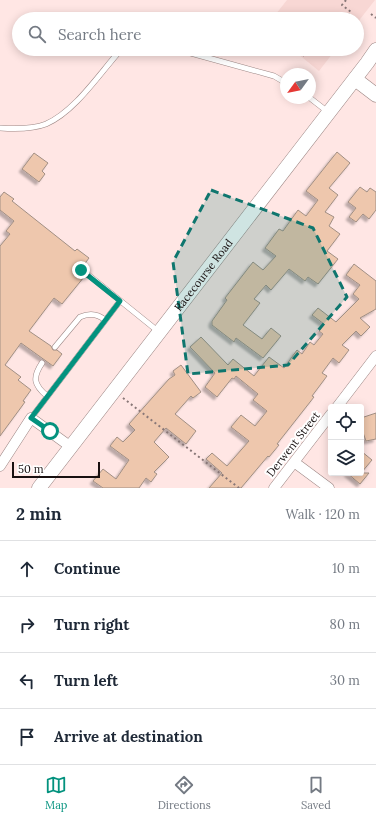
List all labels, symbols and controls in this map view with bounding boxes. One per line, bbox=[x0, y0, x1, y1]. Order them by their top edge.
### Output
search box bbox=[12, 12, 364, 56]
icon: search bbox=[26, 23, 48, 45]
text: Search here bbox=[58, 25, 141, 44]
north arrow bbox=[280, 68, 316, 104]
street label: Racecourse Road bbox=[171, 236, 236, 314]
route end bbox=[72, 261, 90, 279]
map controls bbox=[328, 404, 364, 476]
button: locate bbox=[328, 404, 364, 440]
street label: Derwent Street bbox=[263, 408, 323, 479]
route start bbox=[41, 422, 59, 440]
button: layers bbox=[328, 440, 364, 476]
scale bar bbox=[12, 460, 100, 479]
text: 50 m bbox=[18, 462, 44, 476]
text: 2 min bbox=[16, 503, 62, 525]
text: Walk · 120 m bbox=[285, 506, 360, 523]
icon: ahead bbox=[16, 558, 38, 580]
text: Continue bbox=[54, 559, 120, 578]
text: 10 m bbox=[332, 560, 360, 577]
icon: right bbox=[16, 614, 38, 636]
text: Turn right bbox=[54, 615, 130, 634]
text: 80 m bbox=[330, 616, 360, 633]
icon: left bbox=[16, 670, 38, 692]
text: Turn left bbox=[54, 671, 118, 690]
text: 30 m bbox=[330, 672, 360, 689]
icon: arrive bbox=[16, 726, 38, 748]
text: Arrive at destination bbox=[54, 727, 203, 746]
tab: Map bbox=[45, 774, 67, 812]
tab: Directions bbox=[158, 774, 211, 812]
tab: Saved bbox=[301, 774, 331, 812]

